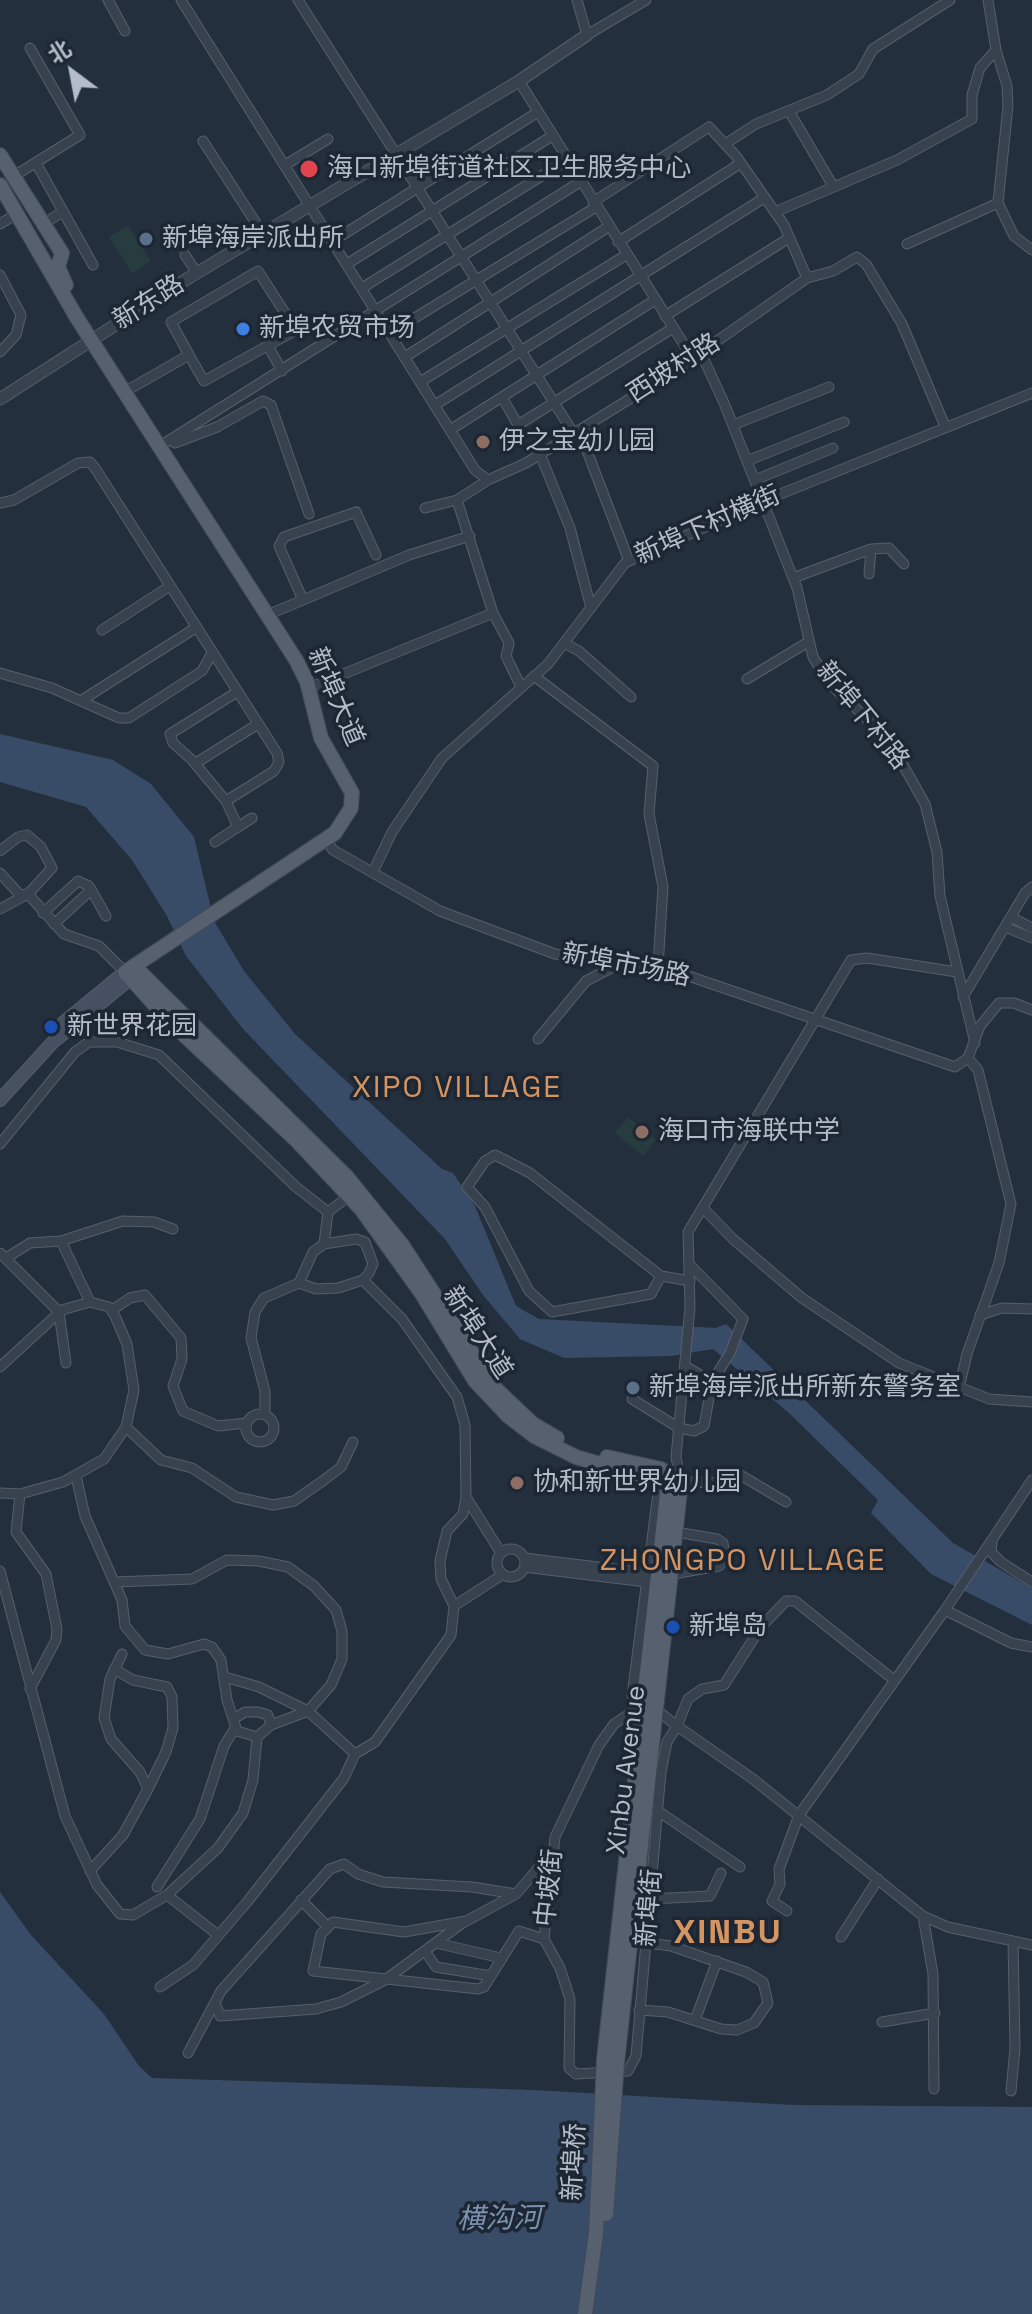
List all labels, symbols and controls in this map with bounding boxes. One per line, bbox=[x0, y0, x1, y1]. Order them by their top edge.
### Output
north arrow bbox=[32, 32, 112, 112]
text: 北 bbox=[43, 34, 76, 69]
place label: 海口新埠街道社区卫生服务中心 bbox=[327, 153, 691, 185]
marker: 海口新埠街道社区卫生服务中心 bbox=[298, 158, 320, 180]
place label: 新埠海岸派出所 bbox=[162, 223, 344, 255]
marker: 新埠海岸派出所 bbox=[137, 230, 155, 248]
street label: 新东路 bbox=[108, 269, 190, 337]
place label: 新埠农贸市场 bbox=[259, 313, 415, 345]
marker: 新埠农贸市场 bbox=[234, 320, 252, 338]
street label: 西坡村路 bbox=[622, 328, 726, 410]
place label: 伊之宝幼儿园 bbox=[499, 426, 655, 458]
marker: 伊之宝幼儿园 bbox=[474, 433, 492, 451]
street label: 新埠下村横街 bbox=[630, 480, 786, 572]
street label: 新埠大道 bbox=[300, 643, 370, 751]
street label: 新埠下村路 bbox=[809, 656, 915, 776]
street label: 新埠市场路 bbox=[559, 938, 693, 994]
place label: 新世界花园 bbox=[67, 1011, 197, 1043]
marker: 新世界花园 bbox=[42, 1018, 60, 1036]
district label: XIPO VILLAGE bbox=[352, 1071, 562, 1107]
place label: 海口市海联中学 bbox=[658, 1116, 840, 1148]
marker: 海口市海联中学 bbox=[633, 1123, 651, 1141]
street label: 新埠大道 bbox=[436, 1281, 518, 1385]
place label: 新埠海岸派出所新东警务室 bbox=[649, 1372, 961, 1404]
marker: 新埠海岸派出所新东警务室 bbox=[624, 1379, 642, 1397]
place label: 协和新世界幼儿园 bbox=[533, 1467, 741, 1499]
marker: 协和新世界幼儿园 bbox=[508, 1474, 526, 1492]
district label: ZHONGPO VILLAGE bbox=[600, 1544, 886, 1580]
place label: 新埠岛 bbox=[689, 1611, 767, 1643]
marker: 新埠岛 bbox=[664, 1618, 682, 1636]
street label: Xinbu Avenue bbox=[601, 1684, 653, 1856]
street label: 中坡街 bbox=[530, 1848, 570, 1928]
street label: 新埠街 bbox=[631, 1868, 669, 1948]
district label: XINBU bbox=[673, 1914, 783, 1954]
street label: 新埠桥 bbox=[557, 2122, 593, 2202]
water label: 横沟河 bbox=[457, 2202, 541, 2238]

